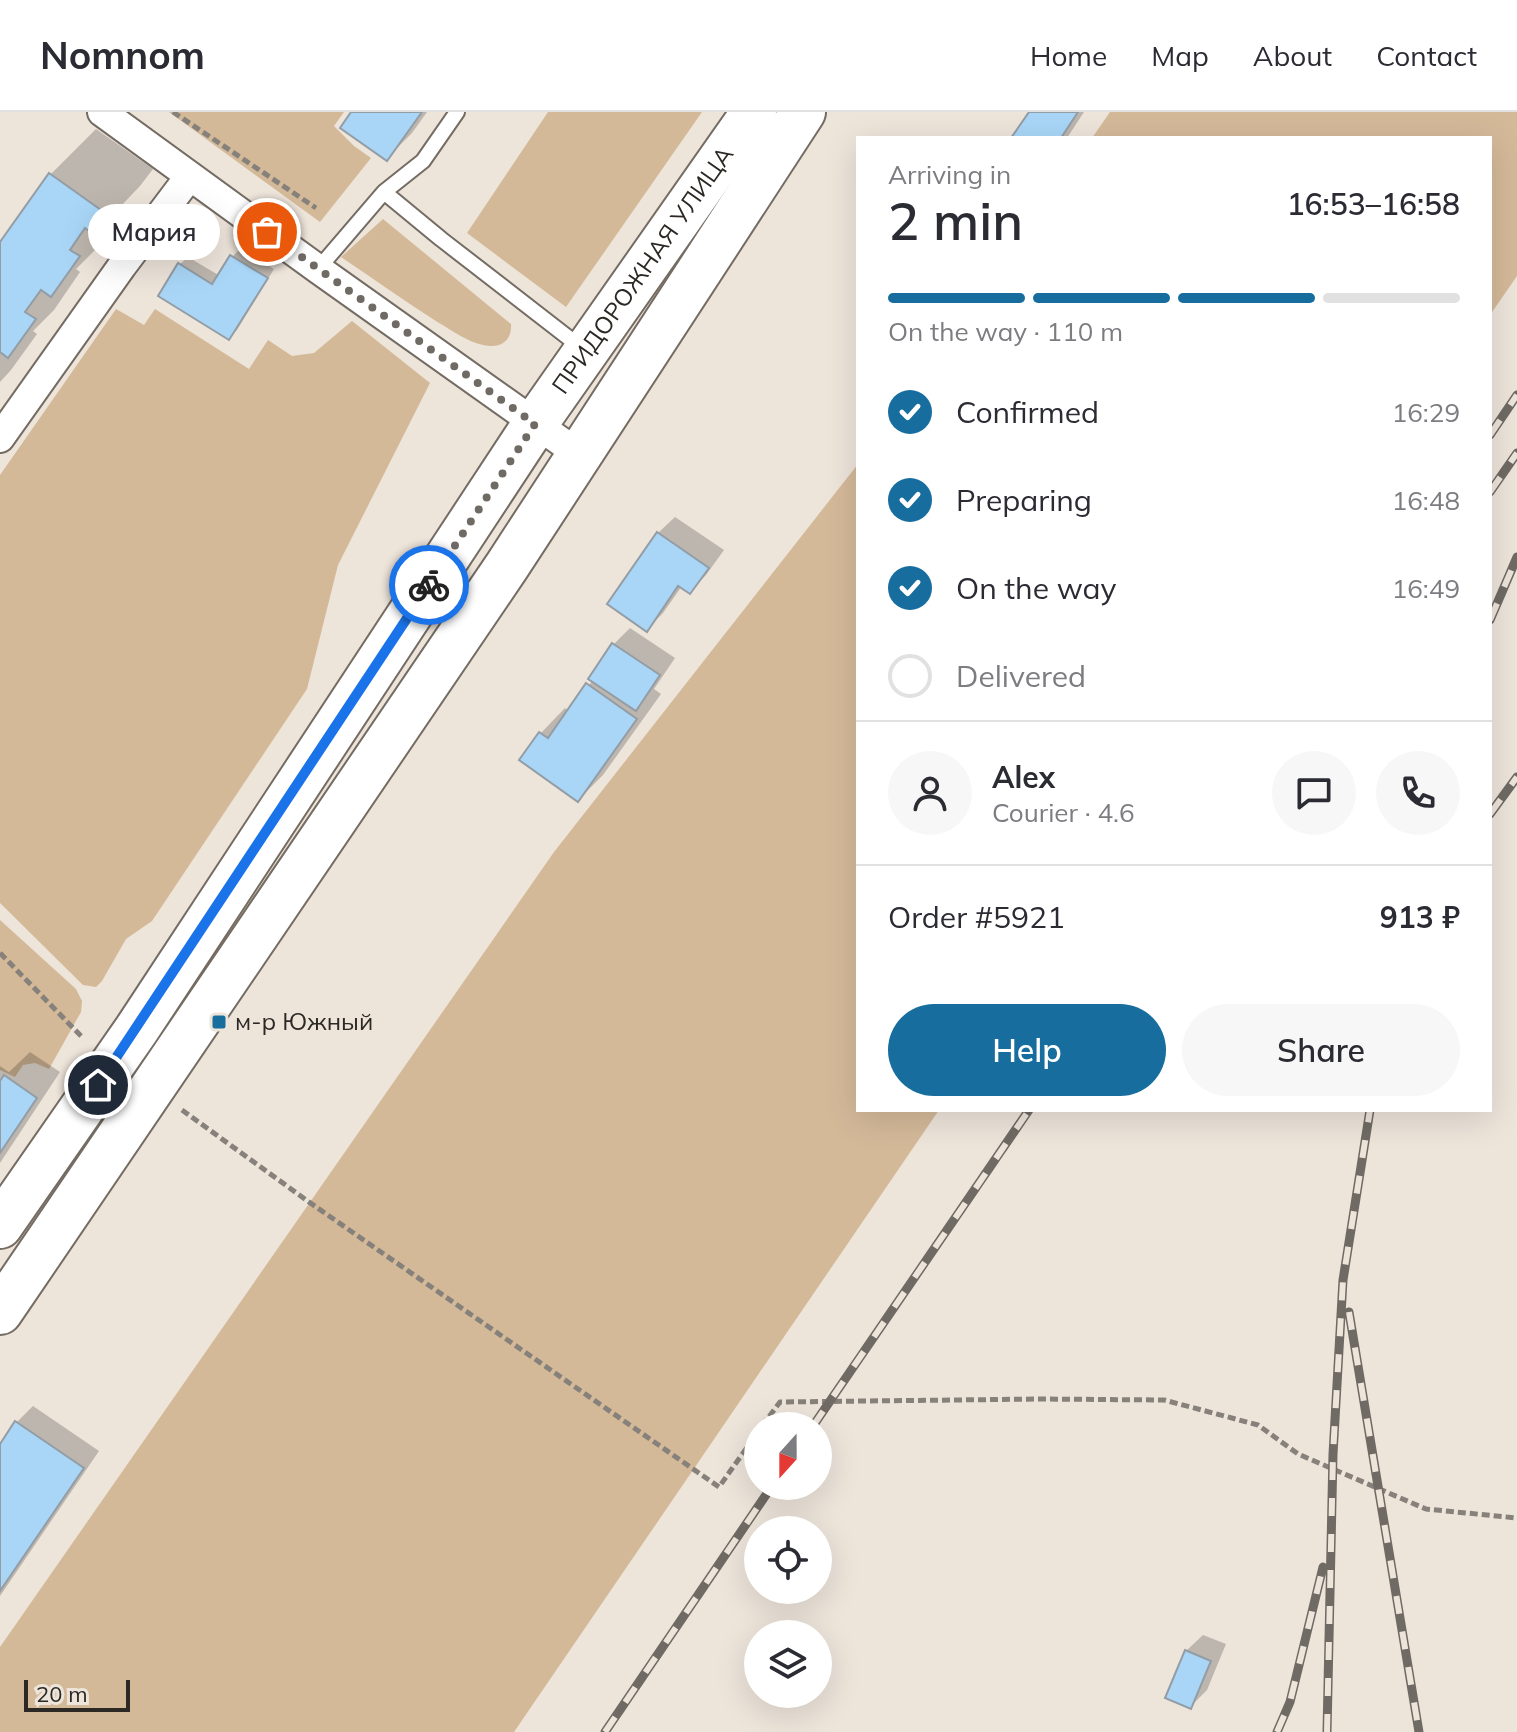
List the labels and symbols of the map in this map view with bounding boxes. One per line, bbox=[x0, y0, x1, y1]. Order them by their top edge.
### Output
street label: ПРИДОРОЖНАЯ УЛИЦА bbox=[545, 140, 739, 399]
pin bbox=[233, 198, 301, 266]
callout: Мария bbox=[87, 204, 219, 260]
courier bbox=[389, 545, 469, 625]
place label: м-р Южный bbox=[235, 1006, 373, 1036]
marker: м-р Южный bbox=[210, 1013, 228, 1031]
pin bbox=[64, 1051, 132, 1119]
north arrow bbox=[744, 1412, 832, 1500]
scale bar bbox=[24, 1676, 130, 1712]

